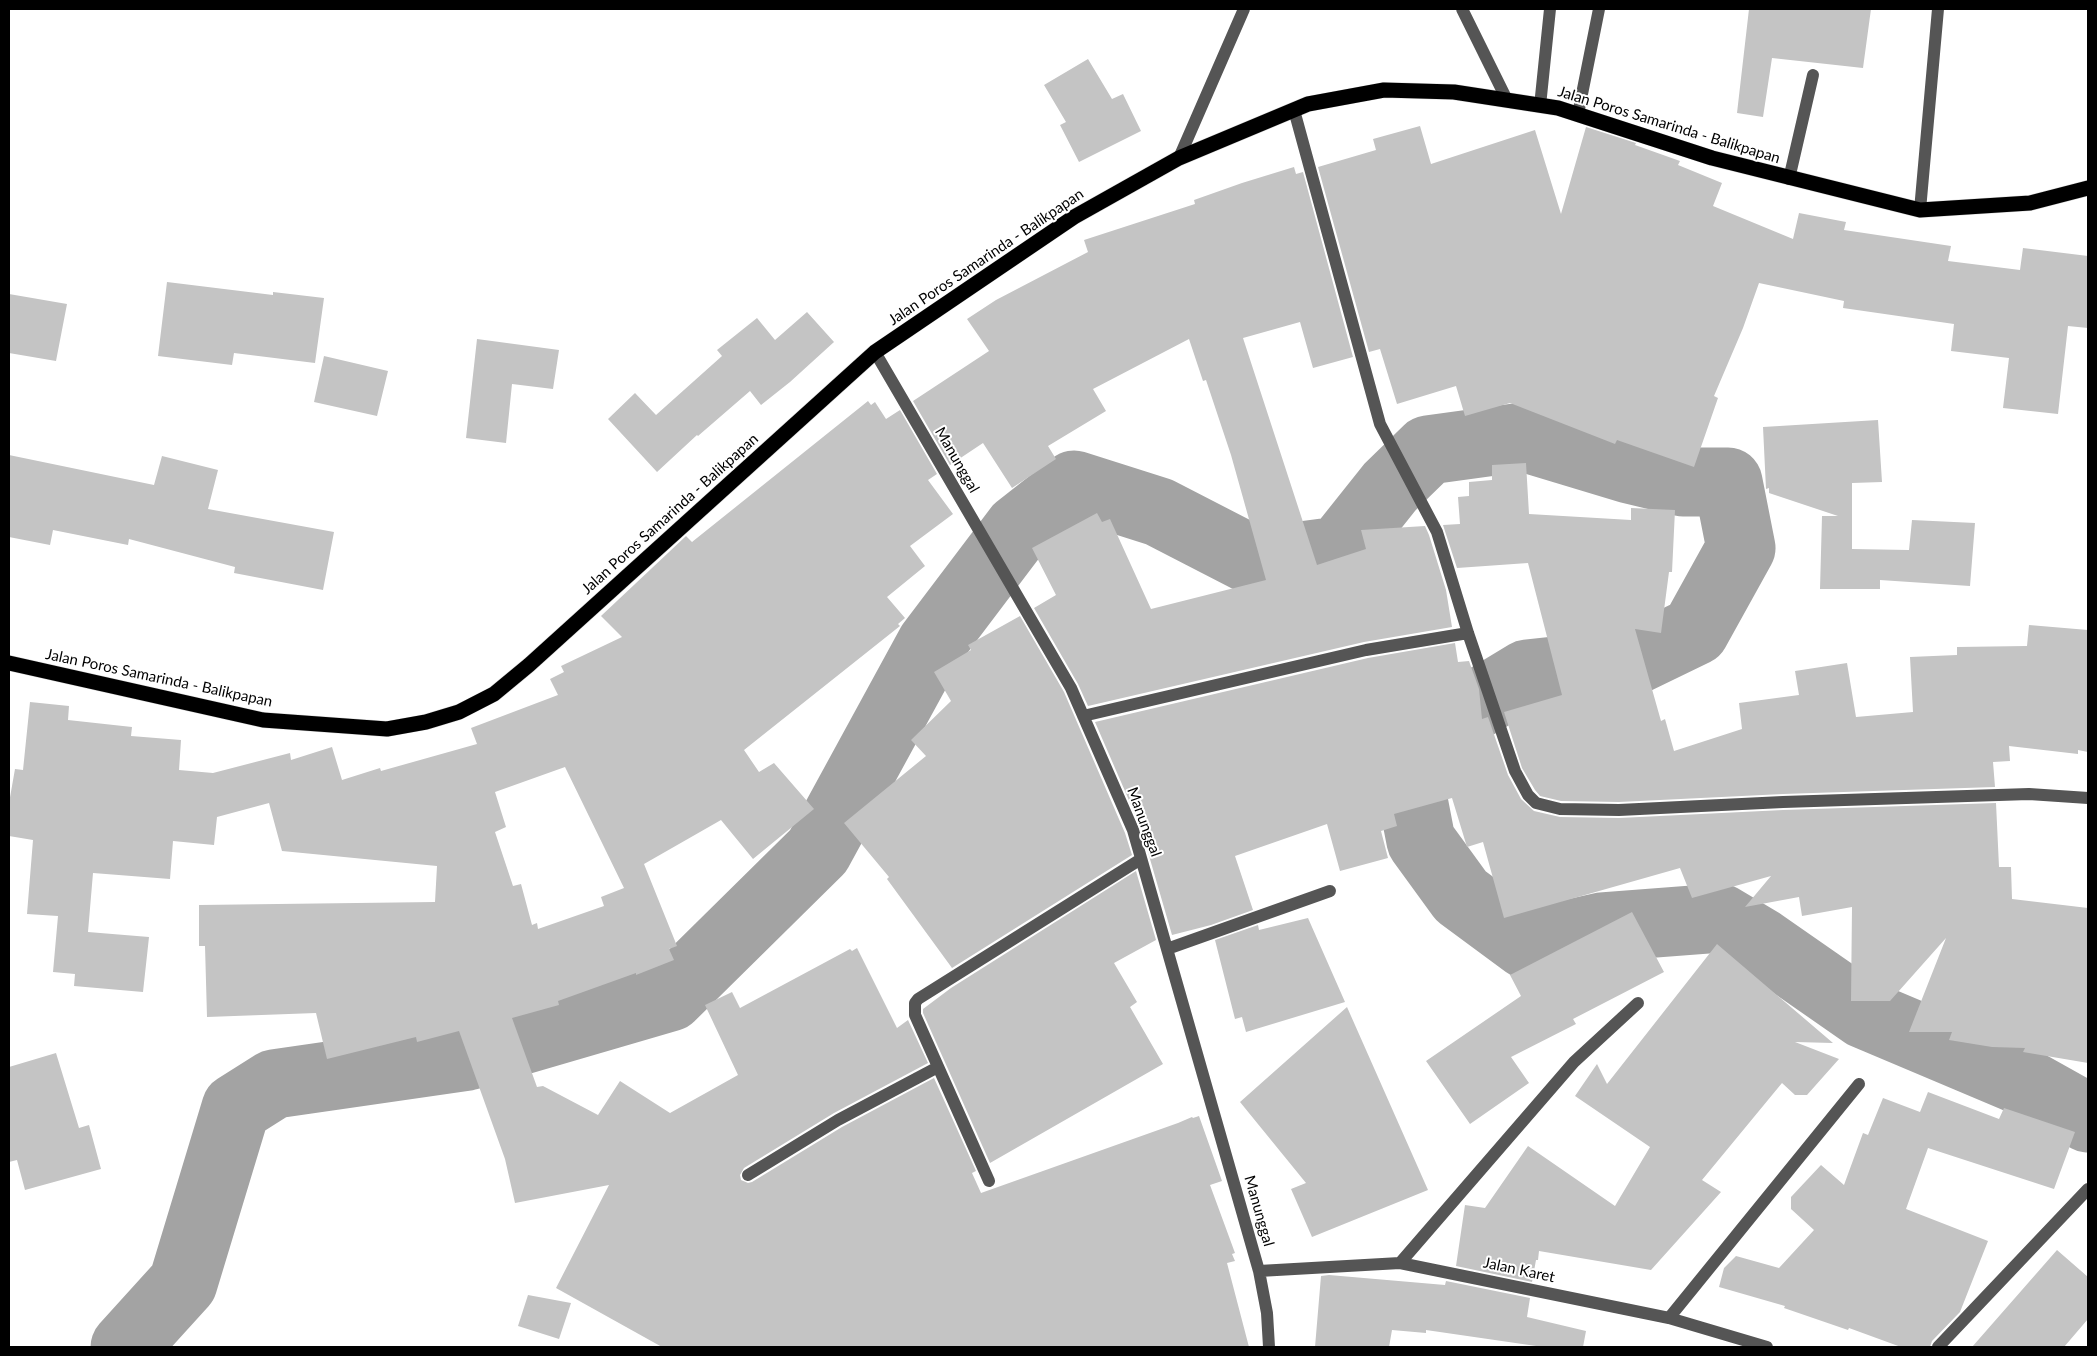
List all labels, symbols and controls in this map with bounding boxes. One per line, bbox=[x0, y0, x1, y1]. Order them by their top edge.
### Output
street label: Jalan Poros Samarinda - Balikpapan bbox=[1556, 83, 1782, 167]
street label: Jalan Poros Samarinda - Balikpapan bbox=[885, 185, 1087, 329]
street label: Manunggal bbox=[931, 424, 983, 496]
street label: Jalan Poros Samarinda - Balikpapan bbox=[578, 430, 762, 598]
street label: Jalan Poros Samarinda - Balikpapan bbox=[44, 645, 274, 711]
street label: Manunggal bbox=[1123, 785, 1165, 859]
street label: Manunggal bbox=[1240, 1174, 1278, 1248]
street label: Jalan Karet bbox=[1482, 1254, 1556, 1286]

